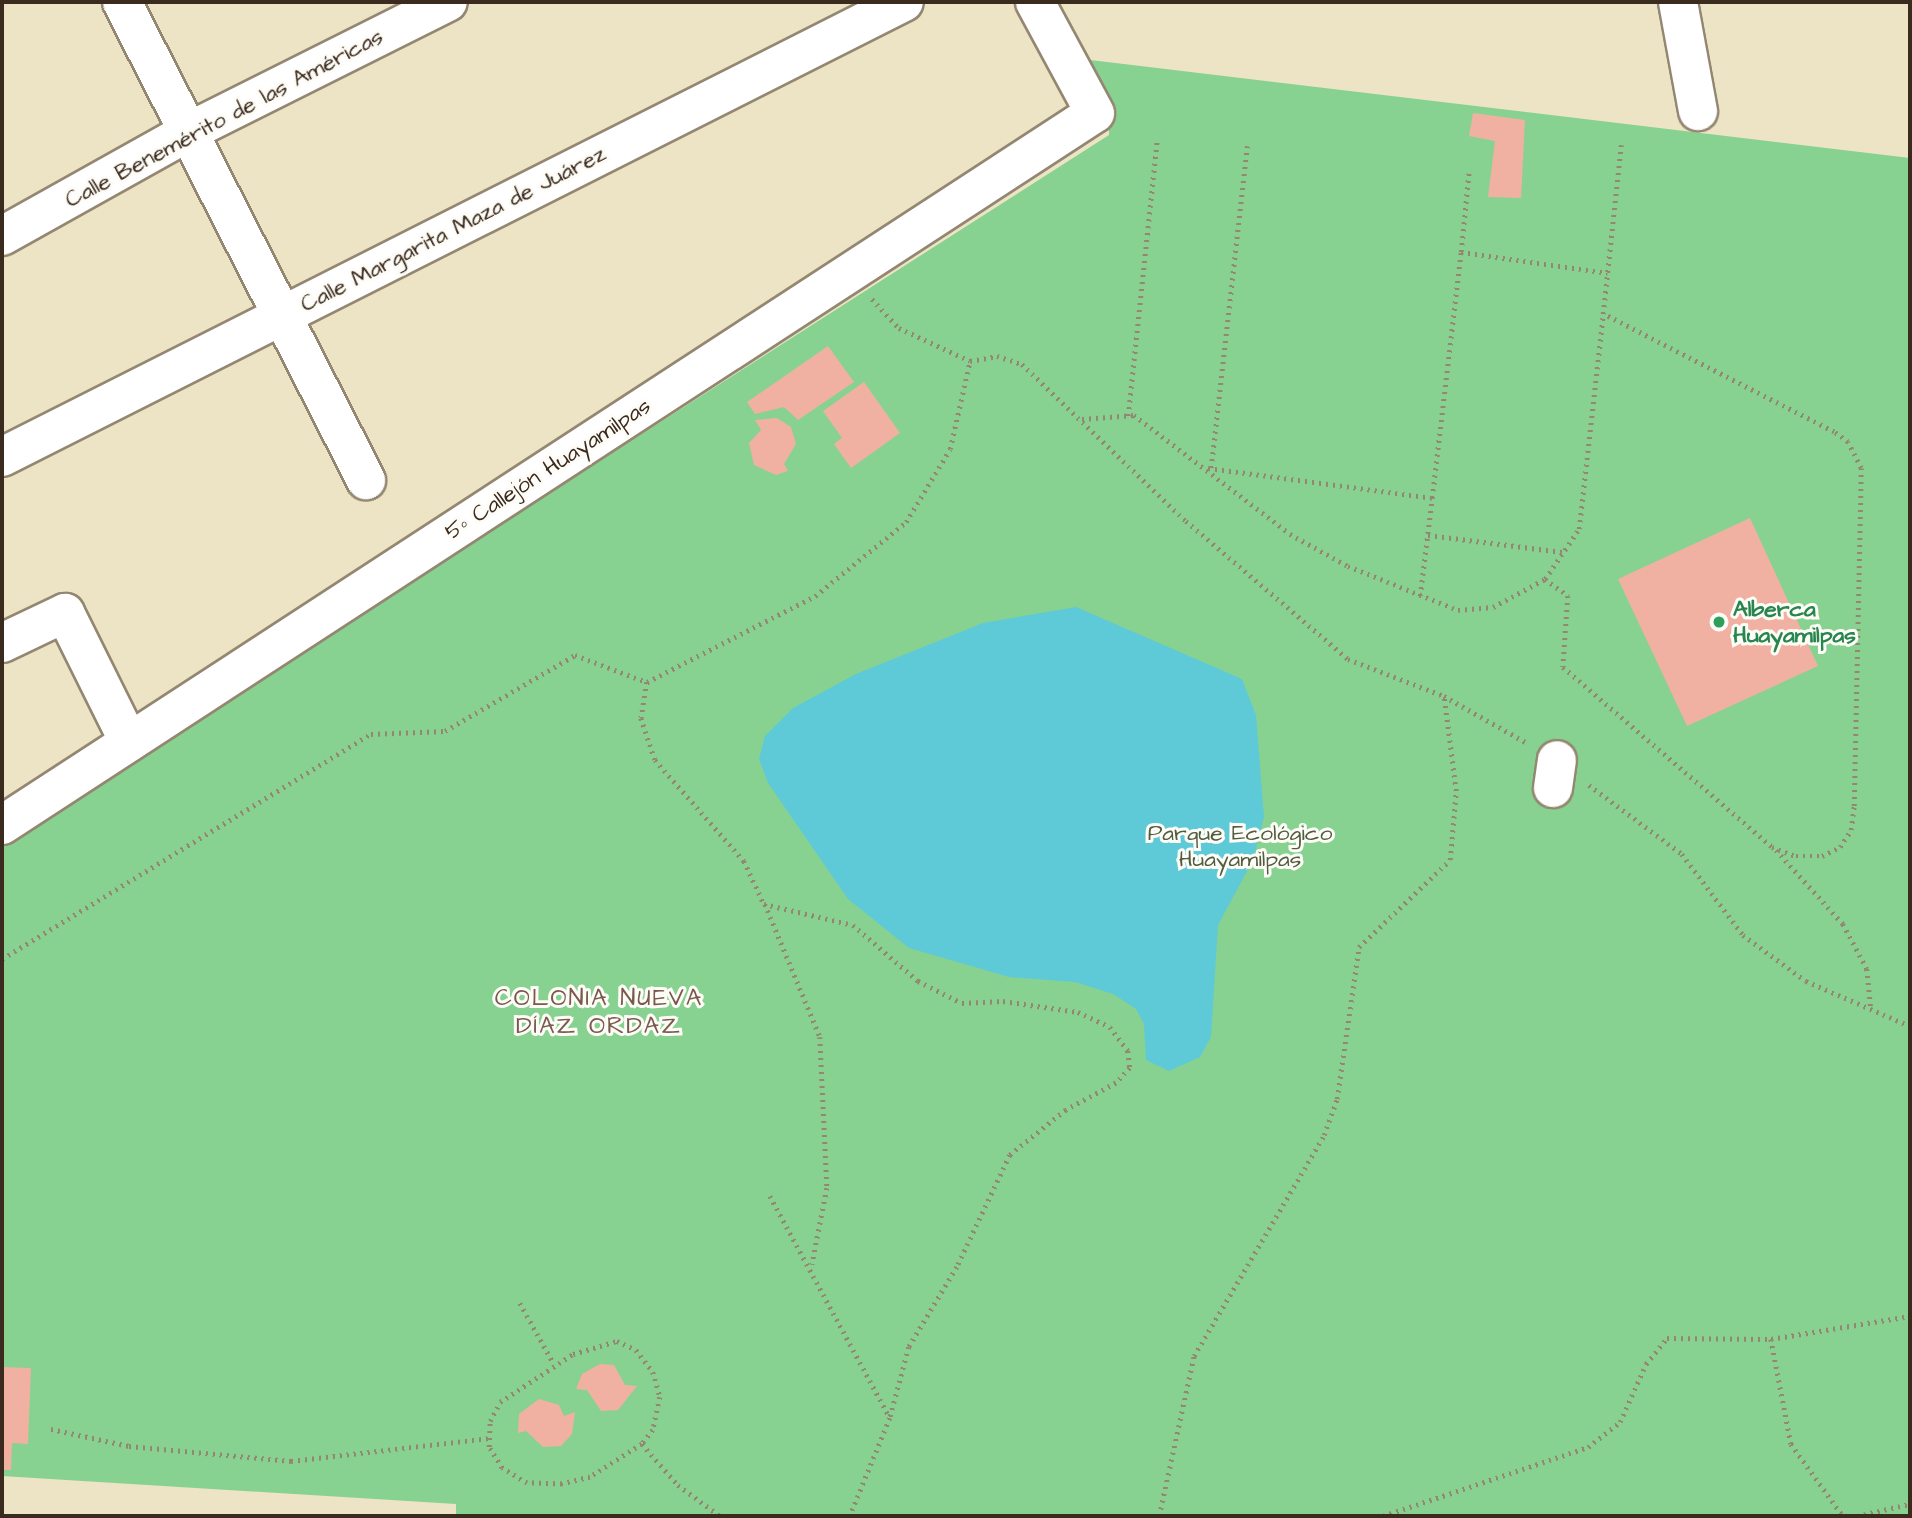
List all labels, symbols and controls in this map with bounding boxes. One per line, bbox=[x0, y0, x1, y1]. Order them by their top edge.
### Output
street label: Calle Benemérito de las Américas bbox=[60, 22, 388, 214]
street label: Calle Margarita Maza de Juárez bbox=[296, 140, 610, 318]
street label: 5º Callejón Huayamilpas bbox=[440, 392, 656, 546]
place label: Alberca Huayamilpas bbox=[1733, 595, 1856, 649]
marker: Alberca Huayamilpas bbox=[1711, 614, 1727, 630]
park label: Parque Ecológico Huayamilpas bbox=[1148, 819, 1332, 873]
district label: COLONIA NUEVA DÍAZ ORDAZ bbox=[496, 985, 702, 1041]

